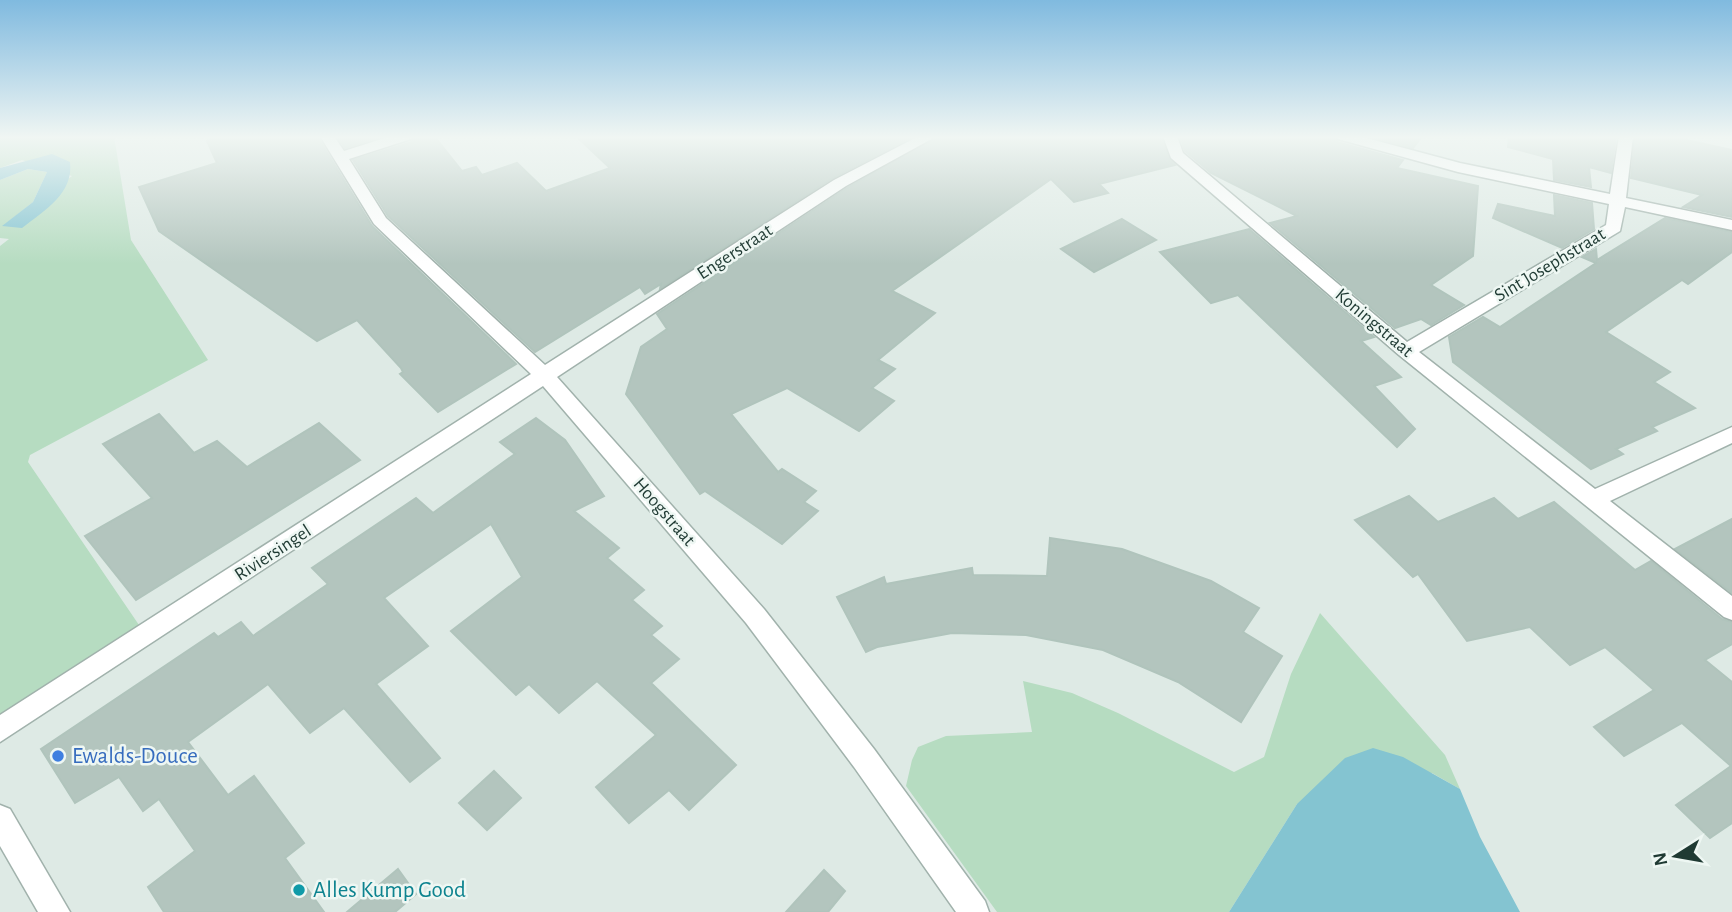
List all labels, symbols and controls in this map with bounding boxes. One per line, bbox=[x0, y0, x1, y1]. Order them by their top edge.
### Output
street label: Engerstraat bbox=[694, 221, 776, 283]
street label: Sint Josephstraat bbox=[1491, 225, 1609, 305]
street label: Koningstraat bbox=[1331, 285, 1417, 361]
street label: Hoogstraat bbox=[630, 474, 698, 550]
street label: Riviersingel bbox=[231, 521, 315, 585]
place label: Ewalds-Douce bbox=[72, 745, 198, 768]
marker: Ewalds-Douce bbox=[50, 748, 66, 764]
north arrow bbox=[1641, 821, 1711, 891]
text: N bbox=[1650, 851, 1671, 867]
place label: Alles Kump Good bbox=[313, 879, 466, 902]
marker: Alles Kump Good bbox=[291, 882, 307, 898]

